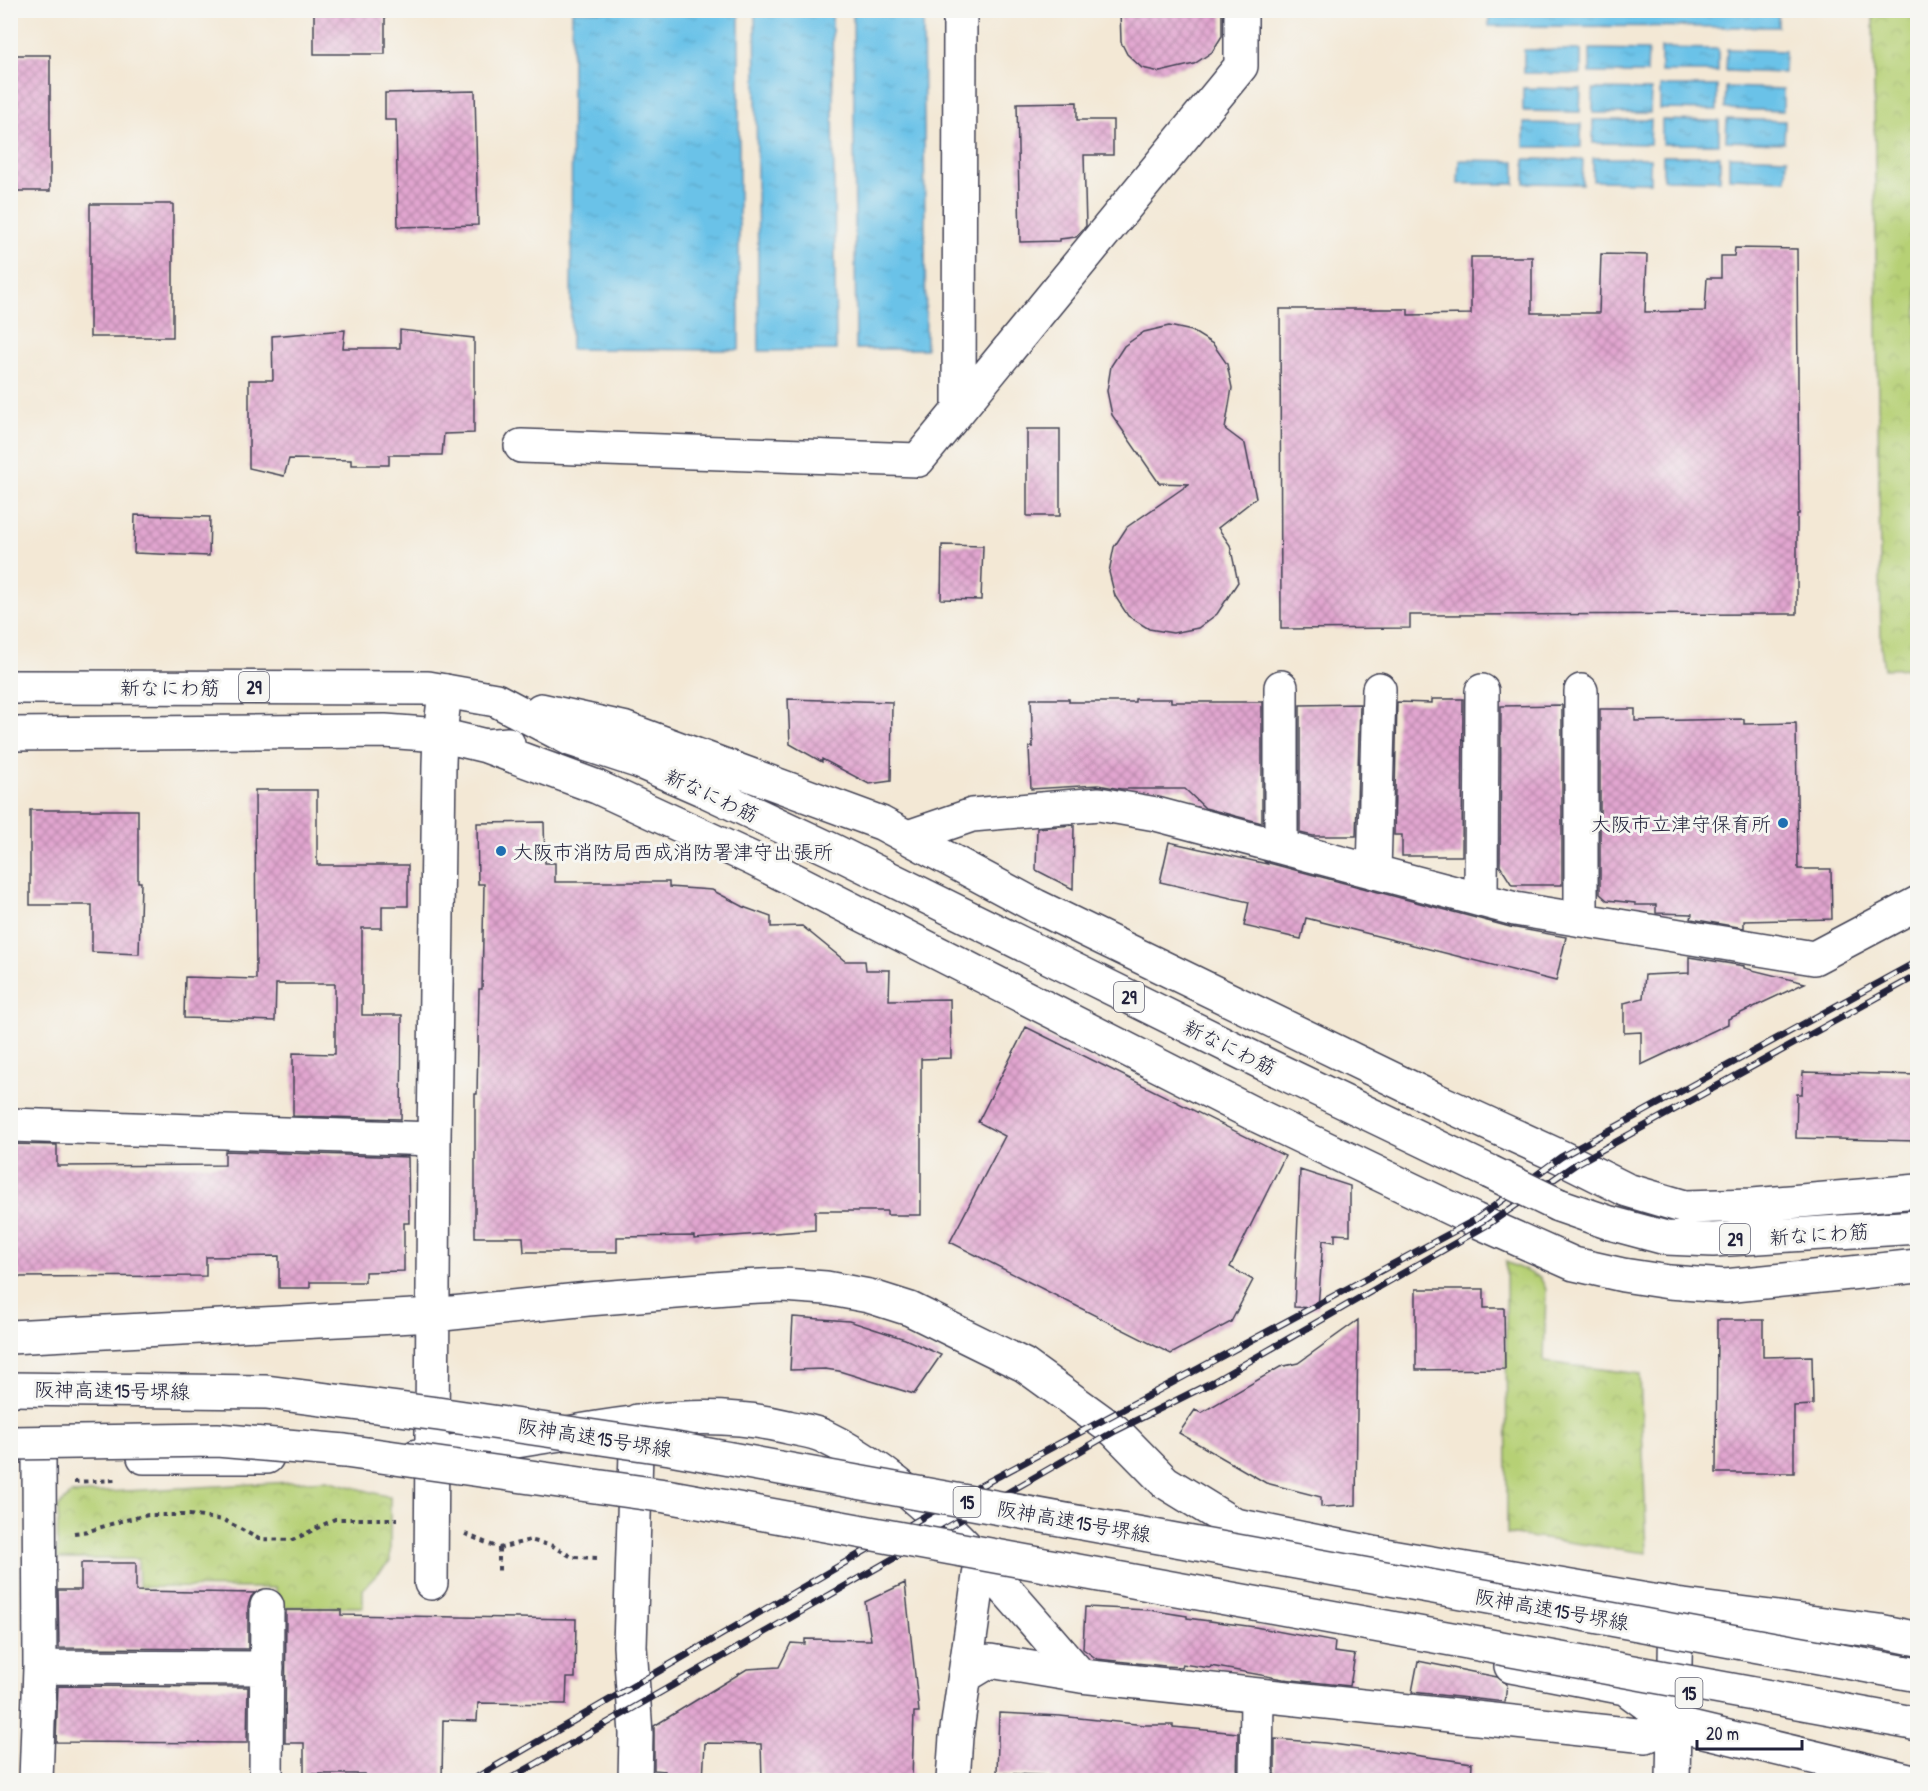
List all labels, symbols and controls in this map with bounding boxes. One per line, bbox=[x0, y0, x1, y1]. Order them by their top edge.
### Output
road number: 29 bbox=[239, 672, 269, 702]
street label: 新なにわ筋 bbox=[120, 674, 220, 701]
street label: 新なにわ筋 bbox=[661, 762, 763, 828]
place label: 大阪市立津守保育所 bbox=[1591, 810, 1771, 837]
marker: 大阪市立津守保育所 bbox=[1776, 816, 1790, 830]
place label: 大阪市消防局西成消防署津守出張所 bbox=[513, 838, 833, 865]
marker: 大阪市消防局西成消防署津守出張所 bbox=[494, 844, 508, 858]
road number: 29 bbox=[1114, 982, 1144, 1012]
street label: 新なにわ筋 bbox=[1179, 1013, 1281, 1081]
street label: 新なにわ筋 bbox=[1768, 1217, 1870, 1251]
road number: 29 bbox=[1720, 1224, 1750, 1254]
street label: 阪神高速15号堺線 bbox=[34, 1375, 190, 1405]
street label: 阪神高速15号堺線 bbox=[516, 1411, 674, 1463]
road number: 15 bbox=[954, 1487, 980, 1517]
street label: 阪神高速15号堺線 bbox=[995, 1494, 1153, 1548]
street label: 阪神高速15号堺線 bbox=[1473, 1582, 1631, 1636]
road number: 15 bbox=[1676, 1678, 1702, 1708]
scale bar bbox=[1697, 1713, 1802, 1751]
text: 20 m bbox=[1706, 1721, 1739, 1746]

